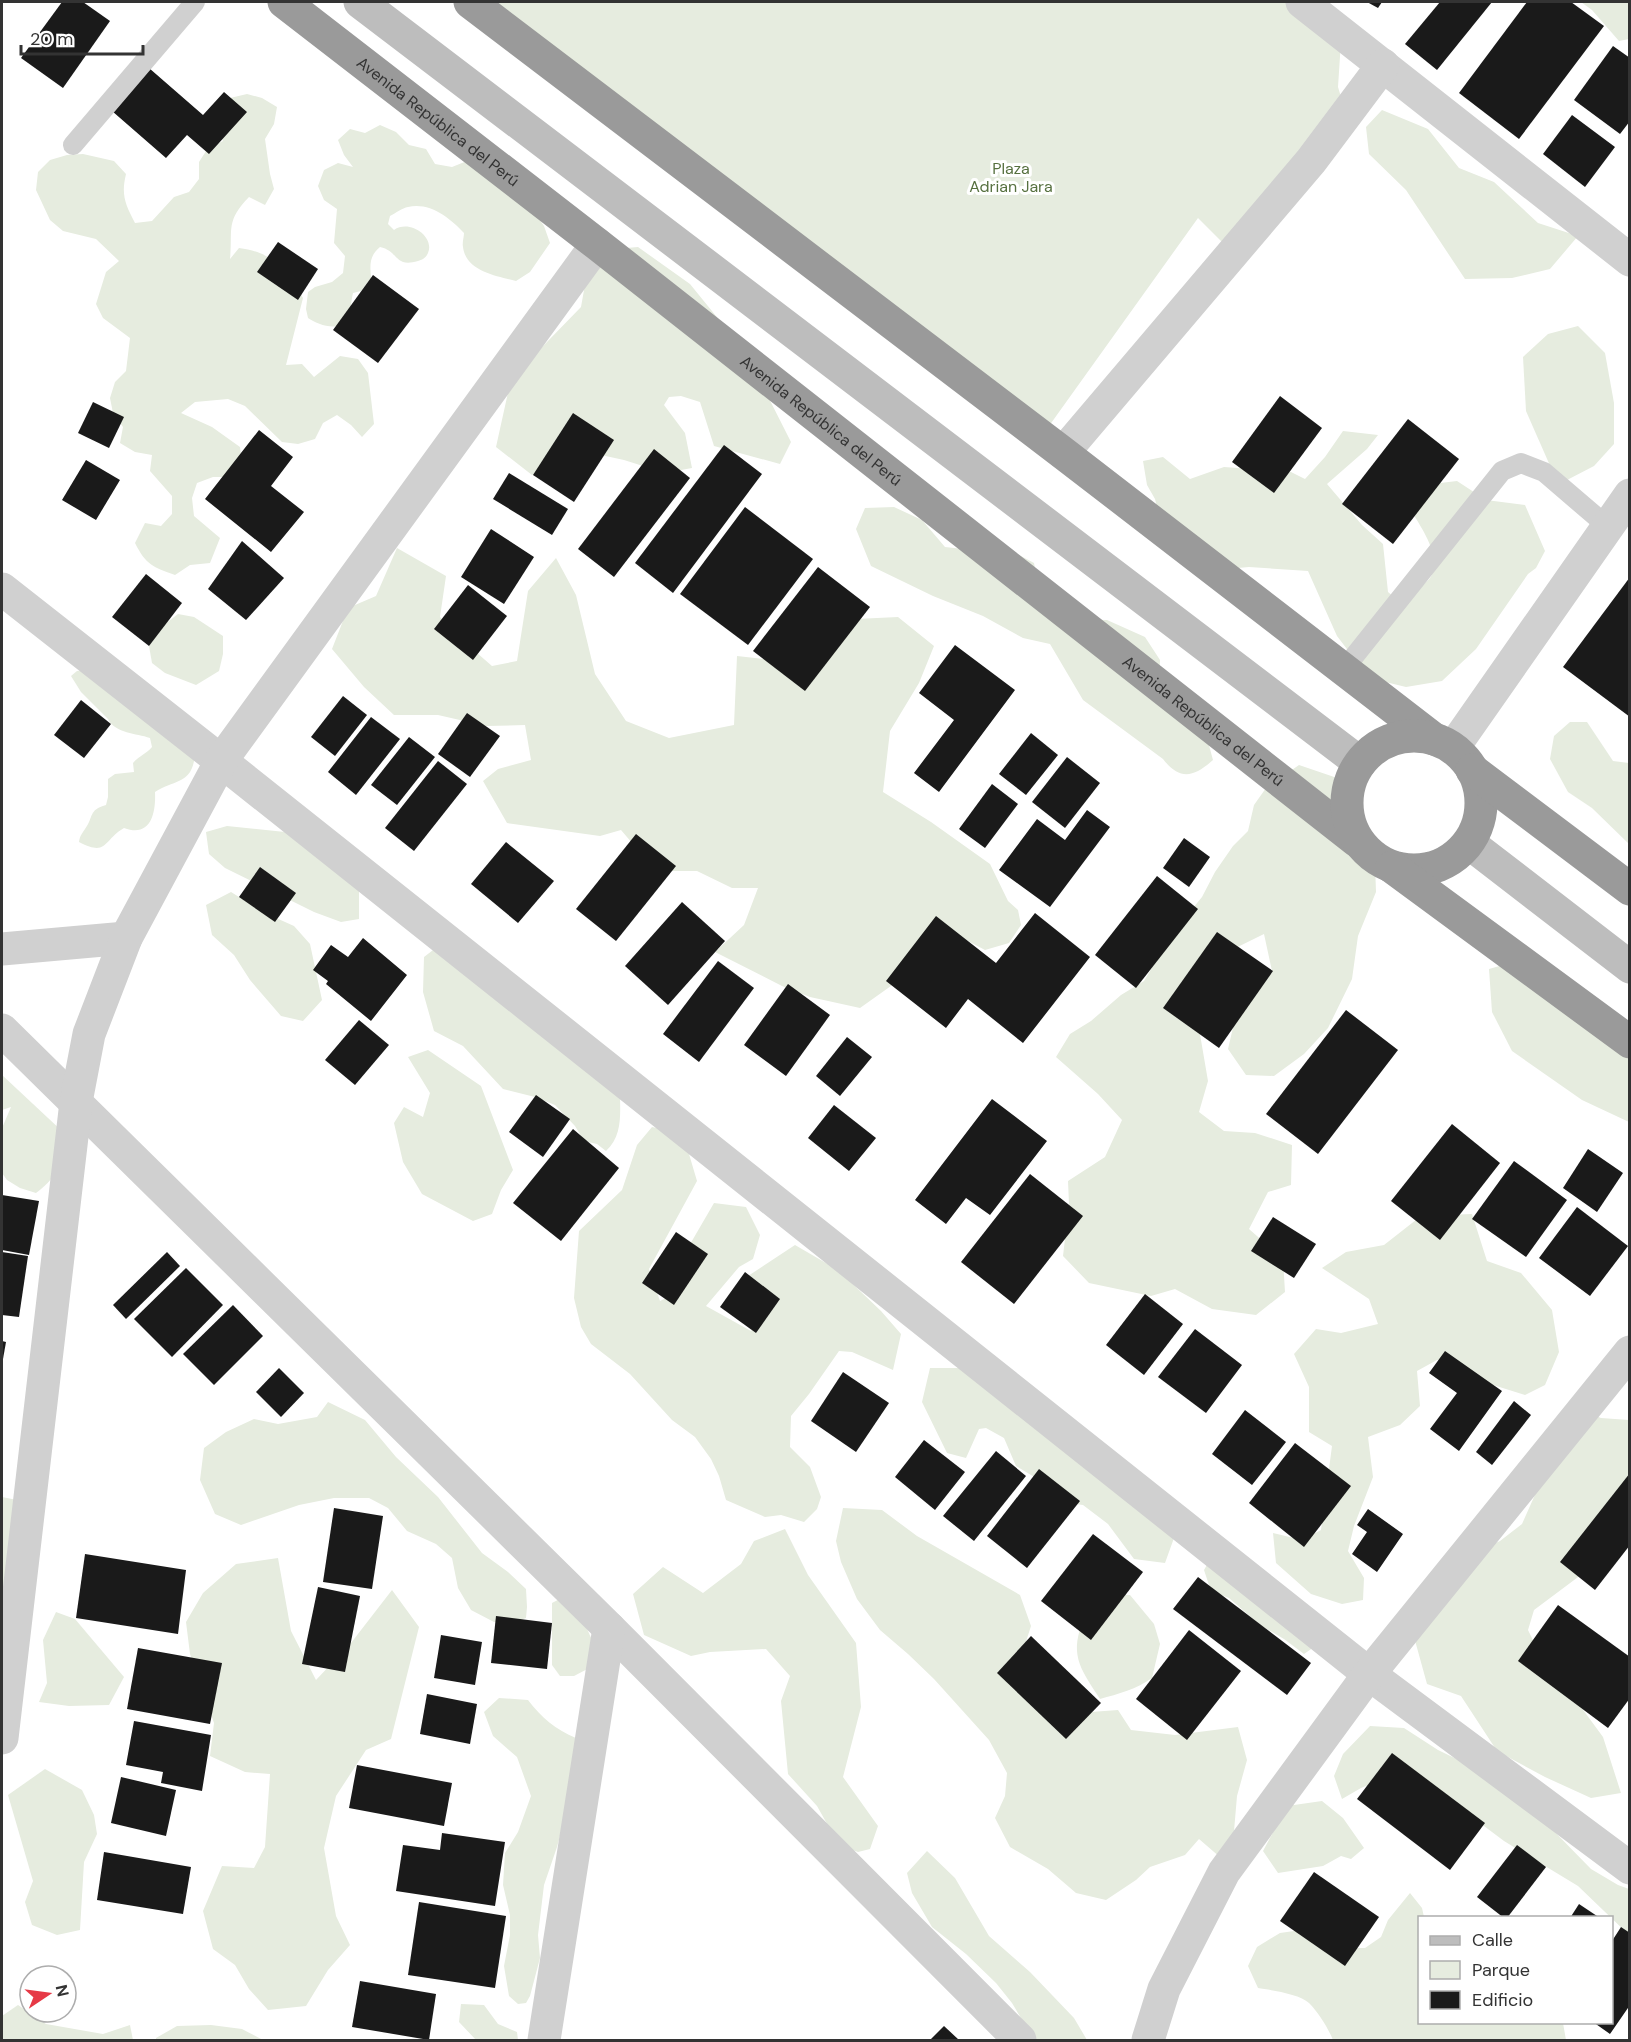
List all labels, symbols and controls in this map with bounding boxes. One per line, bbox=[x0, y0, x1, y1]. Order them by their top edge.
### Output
scale bar bbox=[21, 18, 142, 56]
text: 20 m bbox=[30, 27, 73, 51]
street label: Avenida República del Perú bbox=[352, 52, 523, 191]
park label: Plaza Adrian Jara bbox=[969, 158, 1053, 197]
street label: Avenida República del Perú bbox=[736, 351, 906, 491]
street label: Avenida República del Perú bbox=[1118, 651, 1288, 791]
legend bbox=[1418, 1916, 1613, 2024]
text: Calle bbox=[1472, 1928, 1513, 1952]
text: Parque bbox=[1472, 1958, 1530, 1982]
north arrow bbox=[18, 1964, 78, 2024]
text: N bbox=[51, 1983, 74, 1999]
text: Edificio bbox=[1472, 1988, 1533, 2012]

